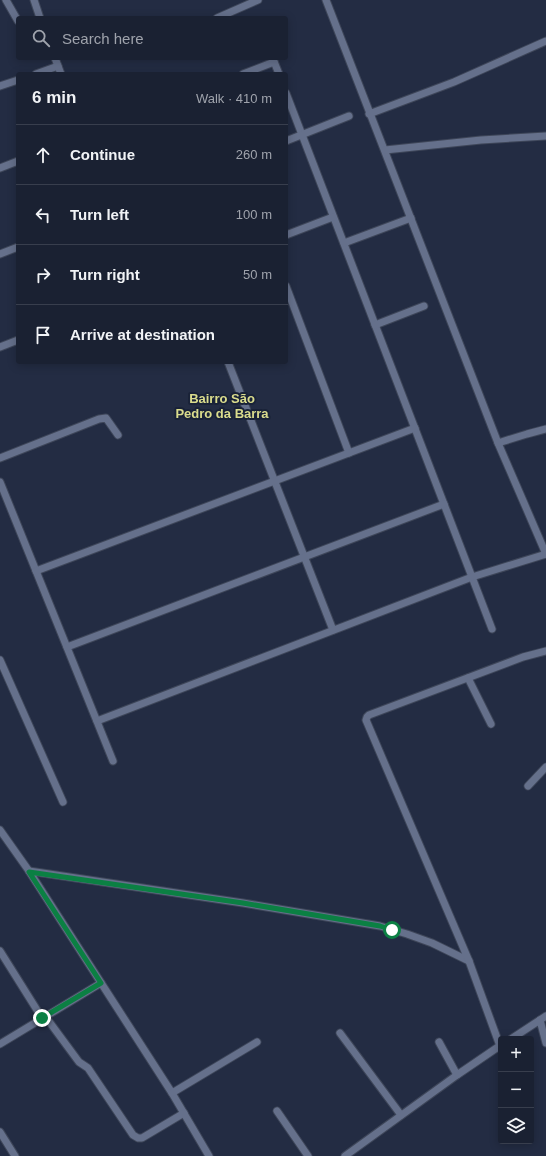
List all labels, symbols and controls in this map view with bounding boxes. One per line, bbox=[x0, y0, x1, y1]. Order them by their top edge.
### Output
search box bbox=[16, 16, 288, 60]
icon: search bbox=[30, 27, 52, 49]
text: Search here bbox=[62, 30, 144, 47]
text: 6 min bbox=[32, 88, 76, 107]
text: Walk · 410 m bbox=[196, 91, 272, 106]
icon: ahead bbox=[32, 144, 54, 166]
text: Continue bbox=[70, 146, 135, 163]
text: 260 m bbox=[236, 147, 272, 162]
icon: left bbox=[32, 204, 54, 226]
text: Turn left bbox=[70, 206, 129, 223]
text: 100 m bbox=[236, 207, 272, 222]
icon: right bbox=[32, 264, 54, 286]
text: Turn right bbox=[70, 266, 140, 283]
text: 50 m bbox=[243, 267, 272, 282]
icon: arrive bbox=[32, 324, 54, 346]
text: Arrive at destination bbox=[70, 326, 215, 343]
district label: Bairro São Pedro da Barra bbox=[175, 391, 269, 421]
route start bbox=[383, 921, 401, 939]
route end bbox=[33, 1009, 51, 1027]
map controls bbox=[498, 1036, 534, 1144]
button: + bbox=[498, 1036, 534, 1072]
button: − bbox=[498, 1072, 534, 1108]
button: layers bbox=[498, 1108, 534, 1144]

